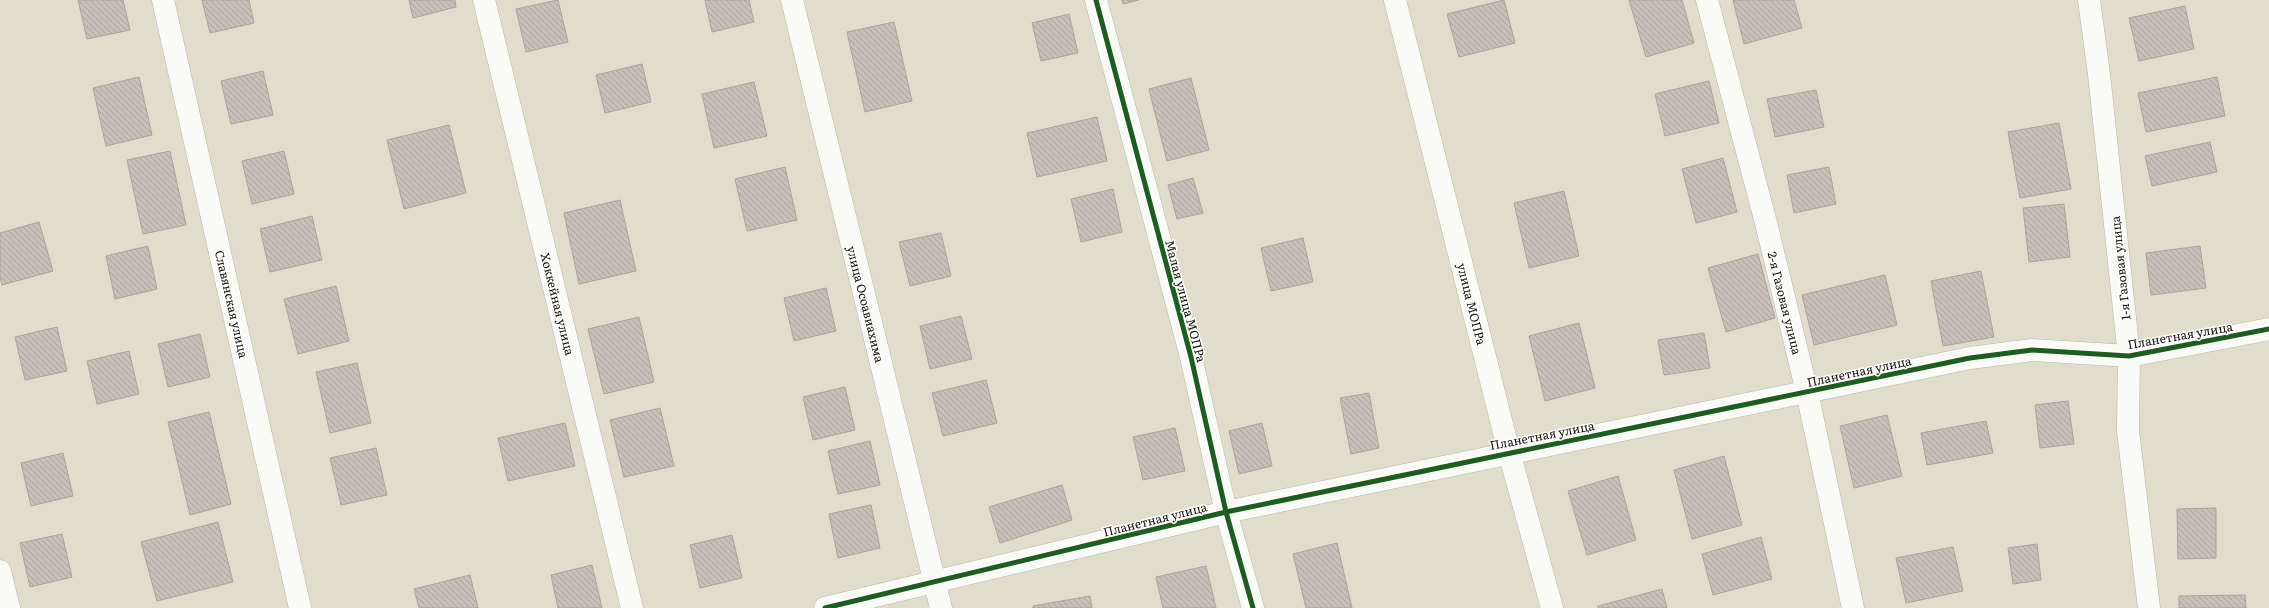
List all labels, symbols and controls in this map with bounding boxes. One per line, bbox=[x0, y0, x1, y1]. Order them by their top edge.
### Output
street label: 1-я Газовая улица bbox=[2106, 215, 2134, 321]
street label: Малая улица МОПРа bbox=[1161, 238, 1211, 365]
street label: улица Осоавиахима bbox=[843, 244, 889, 365]
street label: Славянская улица bbox=[211, 248, 253, 360]
street label: 2-я Газовая улица bbox=[1763, 250, 1807, 357]
street label: Хоккейная улица bbox=[537, 251, 580, 358]
street label: улица МОПРа bbox=[1453, 261, 1491, 347]
street label: Планетная улица bbox=[2126, 317, 2235, 353]
street label: Планетная улица bbox=[1805, 351, 1913, 391]
street label: Планетная улица bbox=[1488, 416, 1596, 454]
street label: Планетная улица bbox=[1101, 497, 1209, 541]

